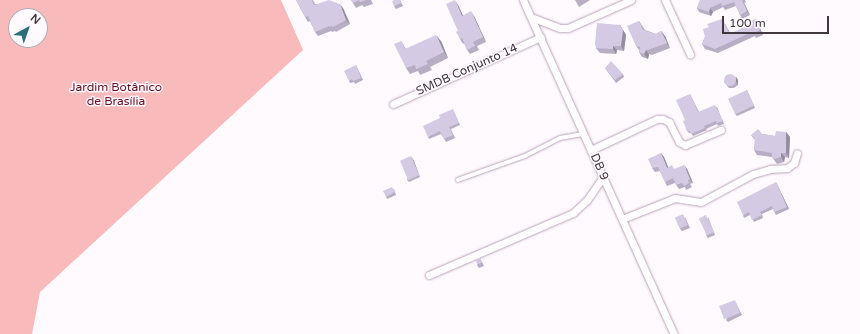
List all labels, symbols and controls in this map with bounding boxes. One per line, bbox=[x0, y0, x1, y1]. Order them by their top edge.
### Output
north arrow bbox=[8, 8, 48, 48]
scale bar bbox=[724, 8, 831, 34]
text: N bbox=[28, 11, 43, 27]
text: 100 m bbox=[729, 16, 766, 30]
street label: SMDB Conjunto 14 bbox=[414, 41, 520, 99]
park label: Jardim Botânico de Brasília bbox=[70, 81, 162, 109]
street label: DB 9 bbox=[587, 151, 611, 183]

